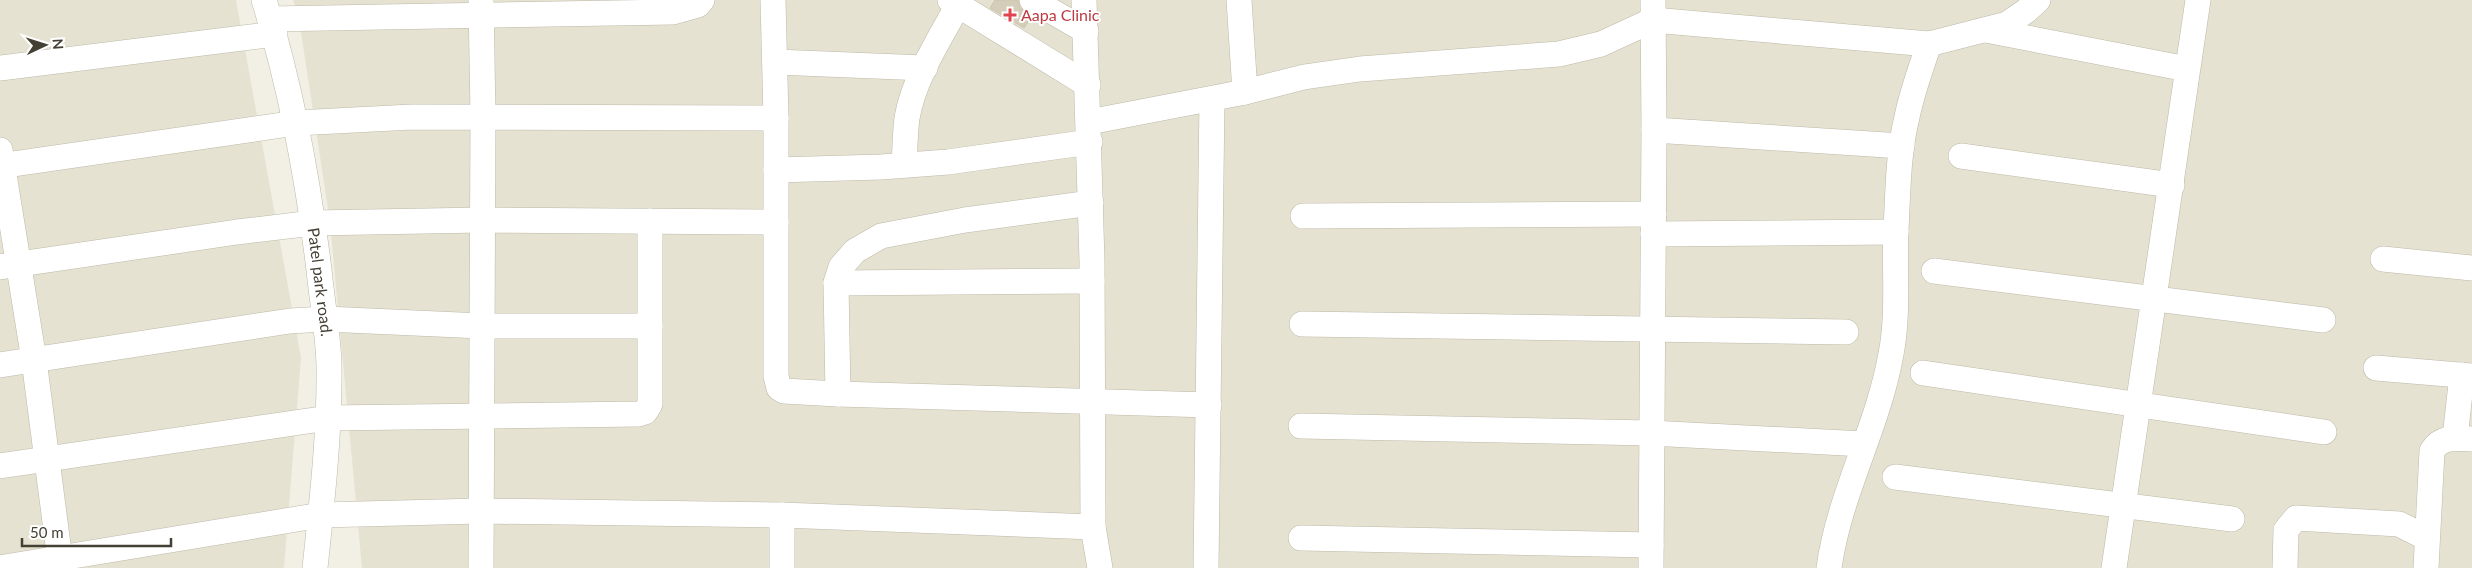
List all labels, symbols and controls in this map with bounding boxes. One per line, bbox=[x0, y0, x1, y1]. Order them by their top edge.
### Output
place label: Aapa Clinic bbox=[1021, 5, 1100, 24]
marker: Aapa Clinic bbox=[1003, 8, 1017, 22]
north arrow bbox=[20, 20, 70, 70]
text: N bbox=[50, 38, 67, 50]
street label: Patel park road. bbox=[305, 226, 337, 337]
scale bar bbox=[22, 516, 171, 548]
text: 50 m bbox=[30, 523, 64, 541]

